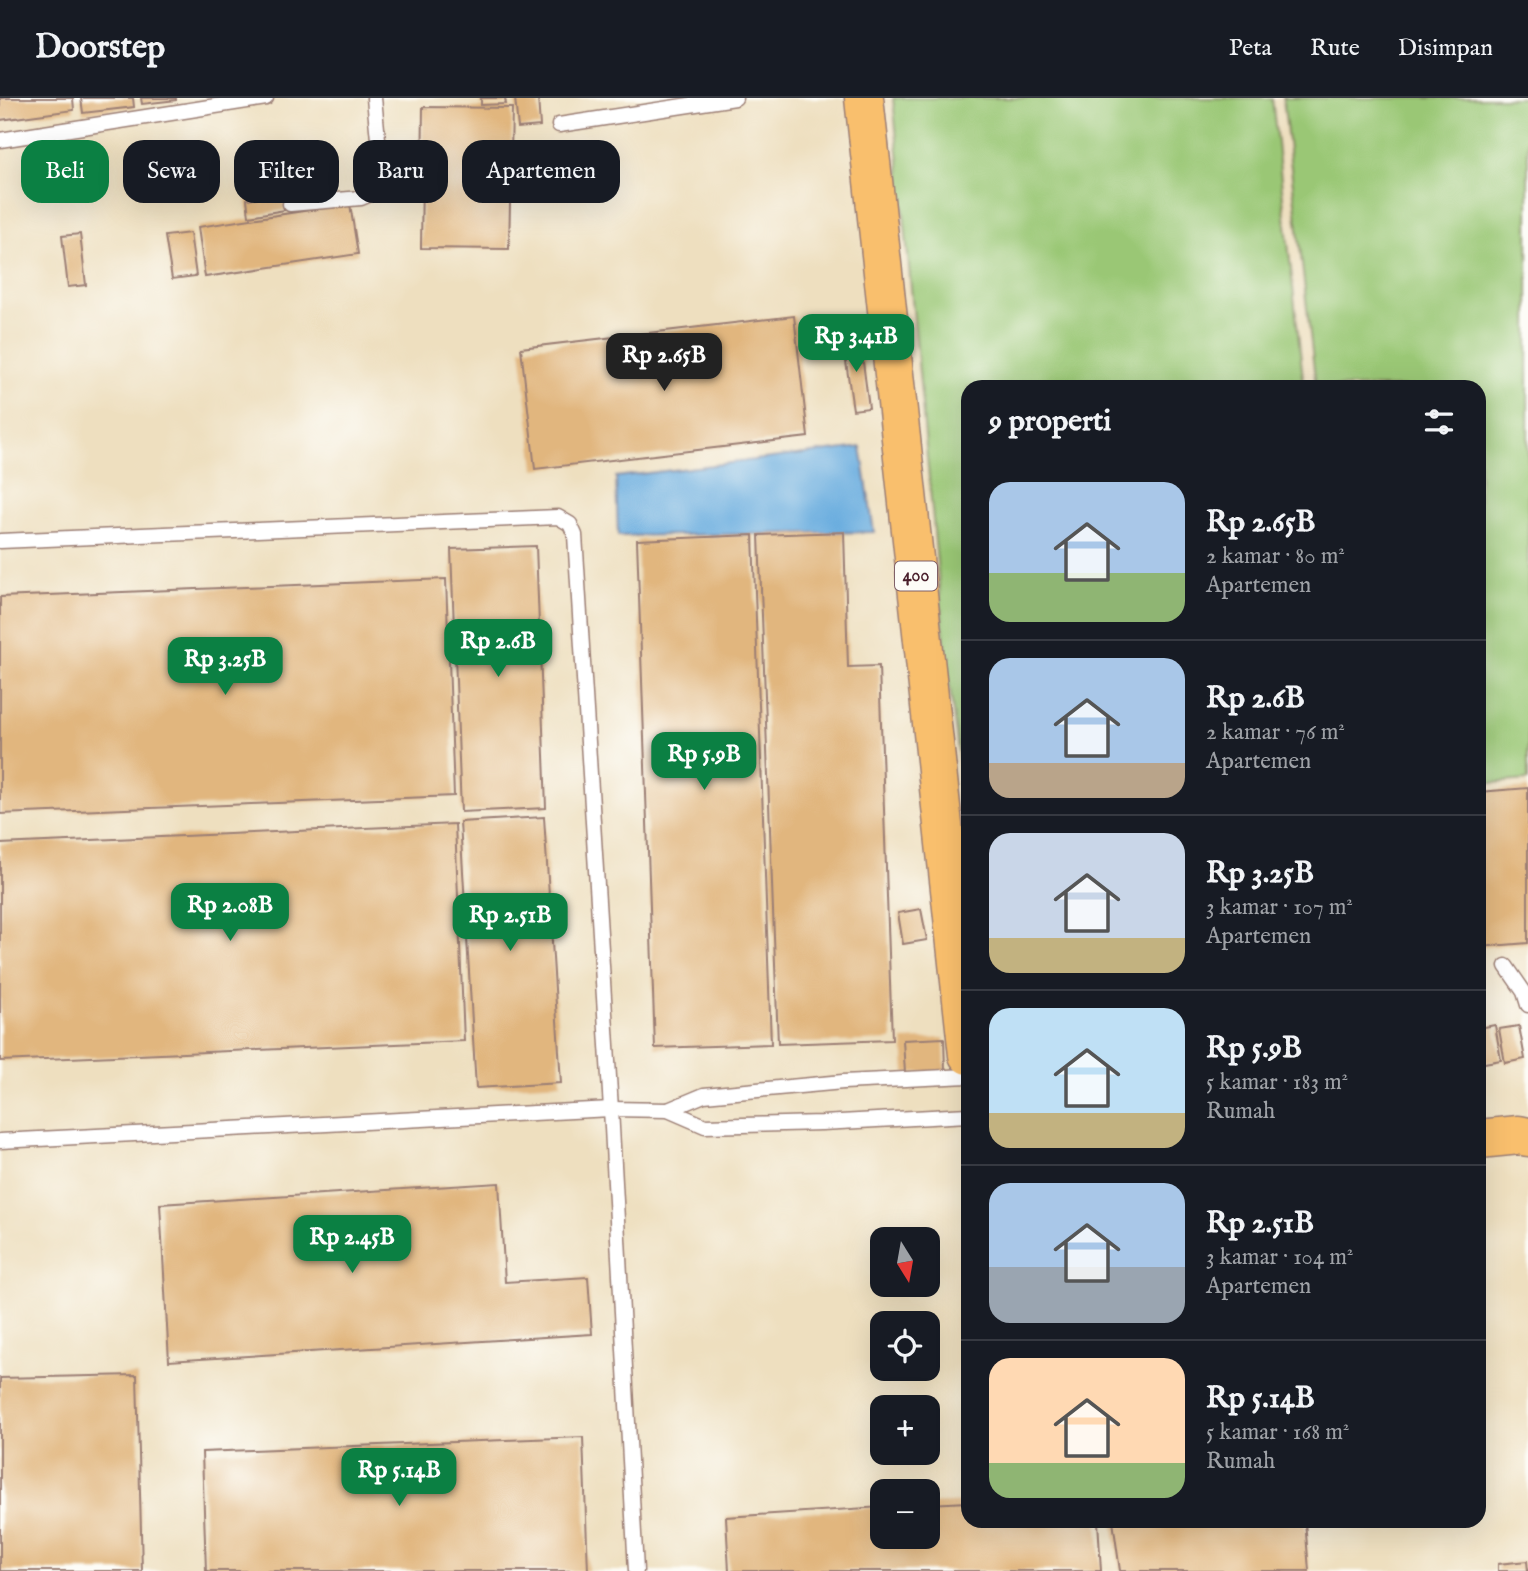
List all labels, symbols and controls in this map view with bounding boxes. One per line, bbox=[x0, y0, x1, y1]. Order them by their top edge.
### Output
text: Doorstep bbox=[35, 27, 165, 69]
text: Peta bbox=[1229, 33, 1272, 64]
text: Rute bbox=[1310, 33, 1360, 64]
text: Disimpan bbox=[1398, 33, 1493, 64]
chip: Beli bbox=[21, 140, 109, 203]
chip: Sewa bbox=[123, 140, 220, 203]
chip: Filter bbox=[234, 140, 339, 203]
chip: Baru bbox=[353, 140, 448, 203]
chip: Apartemen bbox=[462, 140, 620, 203]
pin: Rp 3.41B bbox=[784, 314, 928, 374]
text: Rp 3.41B bbox=[814, 322, 898, 351]
pin: Rp 2.65B bbox=[592, 334, 736, 393]
text: Rp 2.65B bbox=[622, 341, 706, 370]
text: 9 properti bbox=[989, 403, 1111, 441]
icon: filters bbox=[1420, 403, 1458, 441]
text: Rp 2.65B bbox=[1206, 504, 1315, 542]
icon: home bbox=[1045, 510, 1129, 594]
text: 2 kamar · 80 m² bbox=[1206, 542, 1345, 571]
road number: 400 bbox=[895, 562, 937, 590]
text: Apartemen bbox=[1206, 571, 1311, 600]
pin: Rp 2.6B bbox=[433, 620, 563, 679]
text: Rp 2.6B bbox=[460, 627, 536, 656]
pin: Rp 3.25B bbox=[153, 638, 297, 697]
text: Rp 3.25B bbox=[184, 645, 266, 674]
text: Rp 2.6B bbox=[1206, 680, 1305, 718]
icon: home bbox=[1045, 686, 1129, 770]
text: 2 kamar · 76 m² bbox=[1206, 718, 1345, 747]
pin: Rp 5.9B bbox=[639, 732, 769, 792]
text: Rp 5.9B bbox=[667, 740, 741, 769]
text: Apartemen bbox=[1206, 747, 1311, 776]
text: Rp 3.25B bbox=[1206, 855, 1314, 893]
icon: home bbox=[1045, 861, 1129, 945]
pin: Rp 2.08B bbox=[158, 884, 302, 943]
text: Rp 2.08B bbox=[187, 891, 273, 920]
text: 3 kamar · 107 m² bbox=[1206, 893, 1353, 922]
pin: Rp 2.51B bbox=[438, 894, 582, 953]
text: Rp 2.51B bbox=[469, 901, 551, 930]
text: Apartemen bbox=[1206, 922, 1311, 951]
text: Rp 5.9B bbox=[1206, 1030, 1302, 1068]
icon: home bbox=[1045, 1036, 1129, 1120]
text: 5 kamar · 183 m² bbox=[1206, 1068, 1348, 1097]
text: Rumah bbox=[1206, 1097, 1275, 1126]
text: Rp 2.51B bbox=[1206, 1205, 1314, 1243]
icon: home bbox=[1045, 1211, 1129, 1295]
pin: Rp 2.45B bbox=[280, 1216, 424, 1275]
text: Rp 2.45B bbox=[309, 1223, 395, 1252]
north arrow bbox=[870, 1227, 940, 1297]
map controls bbox=[870, 1227, 940, 1549]
text: 3 kamar · 104 m² bbox=[1206, 1243, 1353, 1272]
text: Apartemen bbox=[1206, 1272, 1311, 1301]
button: locate bbox=[870, 1311, 940, 1381]
text: Rp 5.14B bbox=[1206, 1380, 1315, 1418]
icon: home bbox=[1045, 1386, 1129, 1470]
button: + bbox=[870, 1395, 940, 1465]
text: 5 kamar · 168 m² bbox=[1206, 1418, 1349, 1447]
text: Rumah bbox=[1206, 1447, 1275, 1476]
pin: Rp 5.14B bbox=[327, 1448, 471, 1508]
text: Rp 5.14B bbox=[357, 1456, 441, 1485]
button: − bbox=[870, 1479, 940, 1549]

